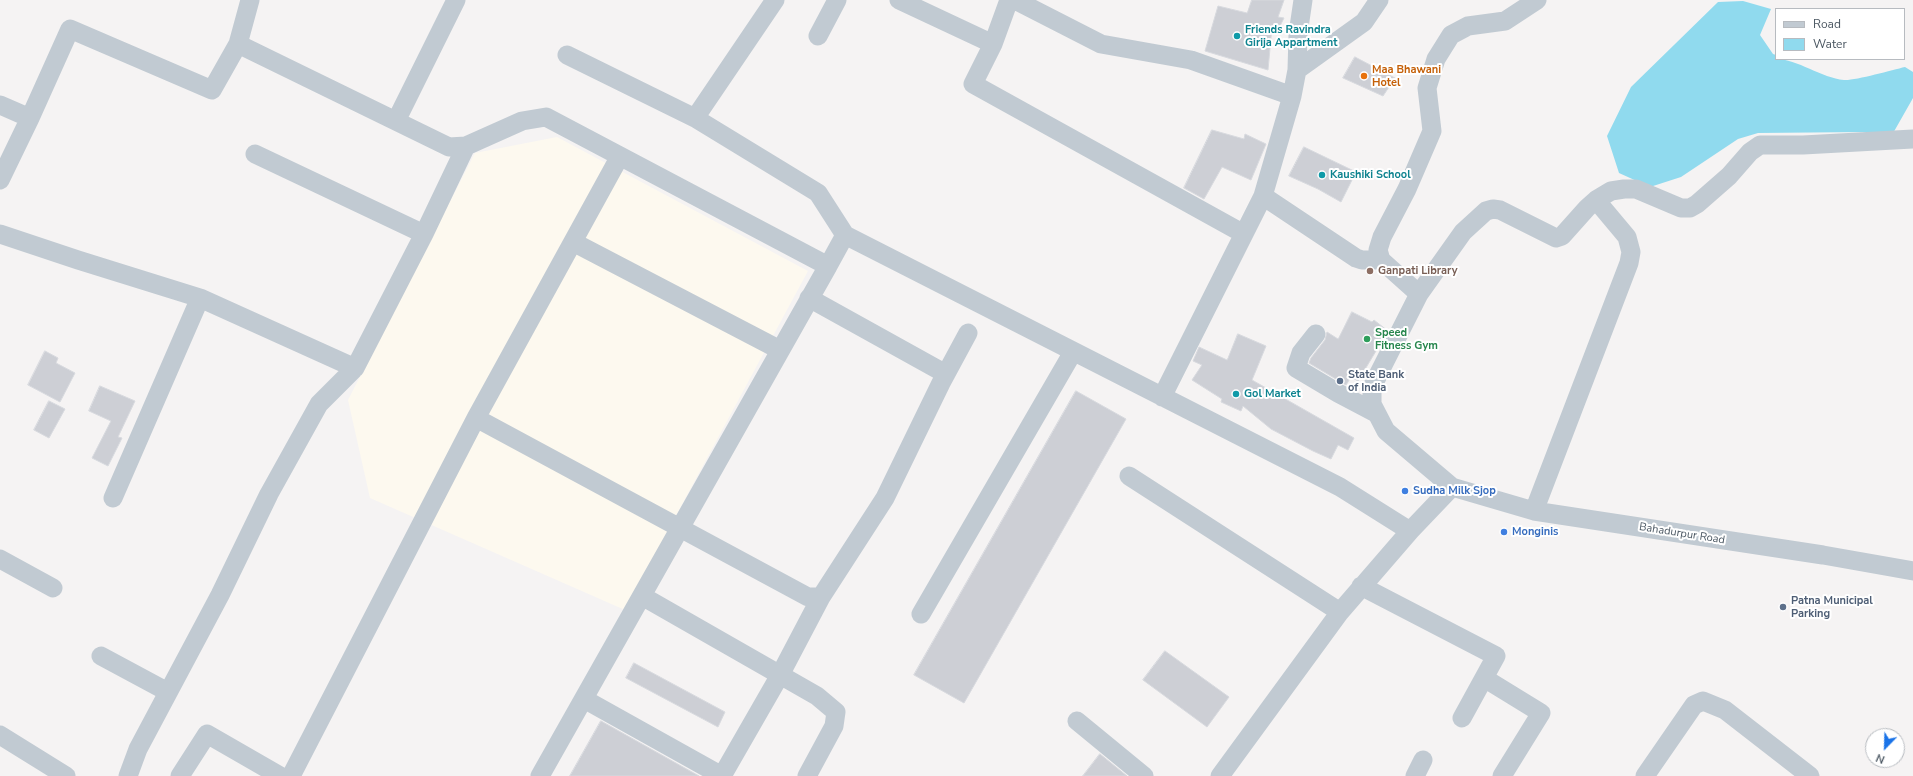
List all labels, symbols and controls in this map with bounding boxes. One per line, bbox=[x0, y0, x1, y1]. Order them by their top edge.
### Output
legend bbox=[1775, 8, 1905, 60]
text: Road bbox=[1813, 16, 1841, 32]
place label: Friends Ravindra Girija Appartment bbox=[1245, 23, 1337, 49]
marker: Friends Ravindra Girija Appartment bbox=[1232, 31, 1242, 41]
text: Water bbox=[1813, 36, 1847, 52]
place label: Maa Bhawani Hotel bbox=[1372, 63, 1441, 89]
marker: Maa Bhawani Hotel bbox=[1359, 71, 1369, 81]
place label: Kaushiki School bbox=[1330, 168, 1411, 182]
marker: Kaushiki School bbox=[1317, 170, 1327, 180]
place label: Ganpati Library bbox=[1378, 264, 1457, 278]
marker: Ganpati Library bbox=[1365, 266, 1375, 276]
place label: Speed Fitness Gym bbox=[1375, 326, 1438, 352]
marker: Speed Fitness Gym bbox=[1362, 334, 1372, 344]
place label: State Bank of India bbox=[1348, 368, 1404, 394]
marker: State Bank of India bbox=[1335, 376, 1345, 386]
place label: Gol Market bbox=[1244, 387, 1301, 401]
marker: Gol Market bbox=[1231, 389, 1241, 399]
place label: Sudha Milk Sjop bbox=[1413, 484, 1496, 498]
marker: Sudha Milk Sjop bbox=[1400, 486, 1410, 496]
street label: Bahadurpur Road bbox=[1638, 521, 1726, 547]
place label: Monginis bbox=[1512, 525, 1558, 539]
marker: Monginis bbox=[1499, 527, 1509, 537]
place label: Patna Municipal Parking bbox=[1791, 594, 1873, 620]
marker: Patna Municipal Parking bbox=[1778, 602, 1788, 612]
north arrow bbox=[1865, 728, 1905, 768]
text: N bbox=[1874, 750, 1887, 767]

